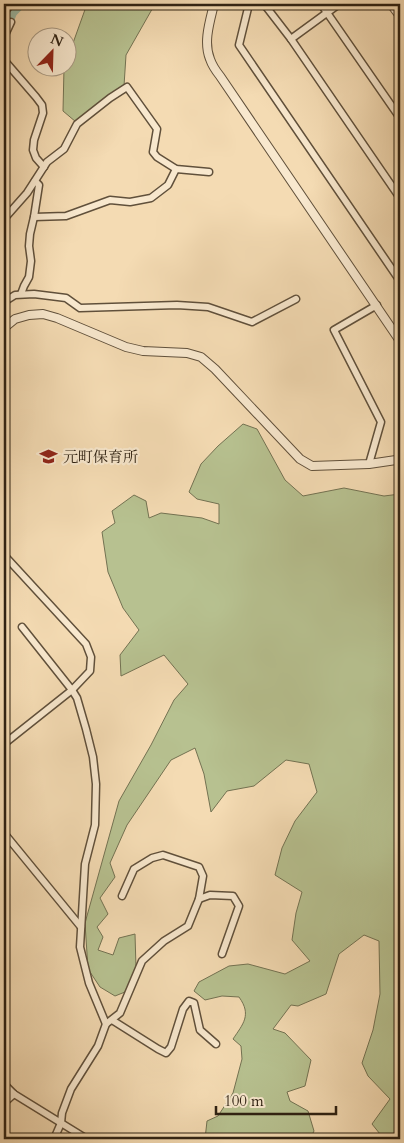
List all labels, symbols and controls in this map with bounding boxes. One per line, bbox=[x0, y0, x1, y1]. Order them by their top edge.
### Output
north arrow bbox=[28, 28, 78, 78]
text: N bbox=[48, 29, 66, 52]
school or university icon: 元町保育所 bbox=[39, 447, 59, 467]
place label: 元町保育所 bbox=[63, 447, 138, 467]
scale bar bbox=[216, 1083, 336, 1115]
text: 100 m bbox=[224, 1091, 264, 1111]

